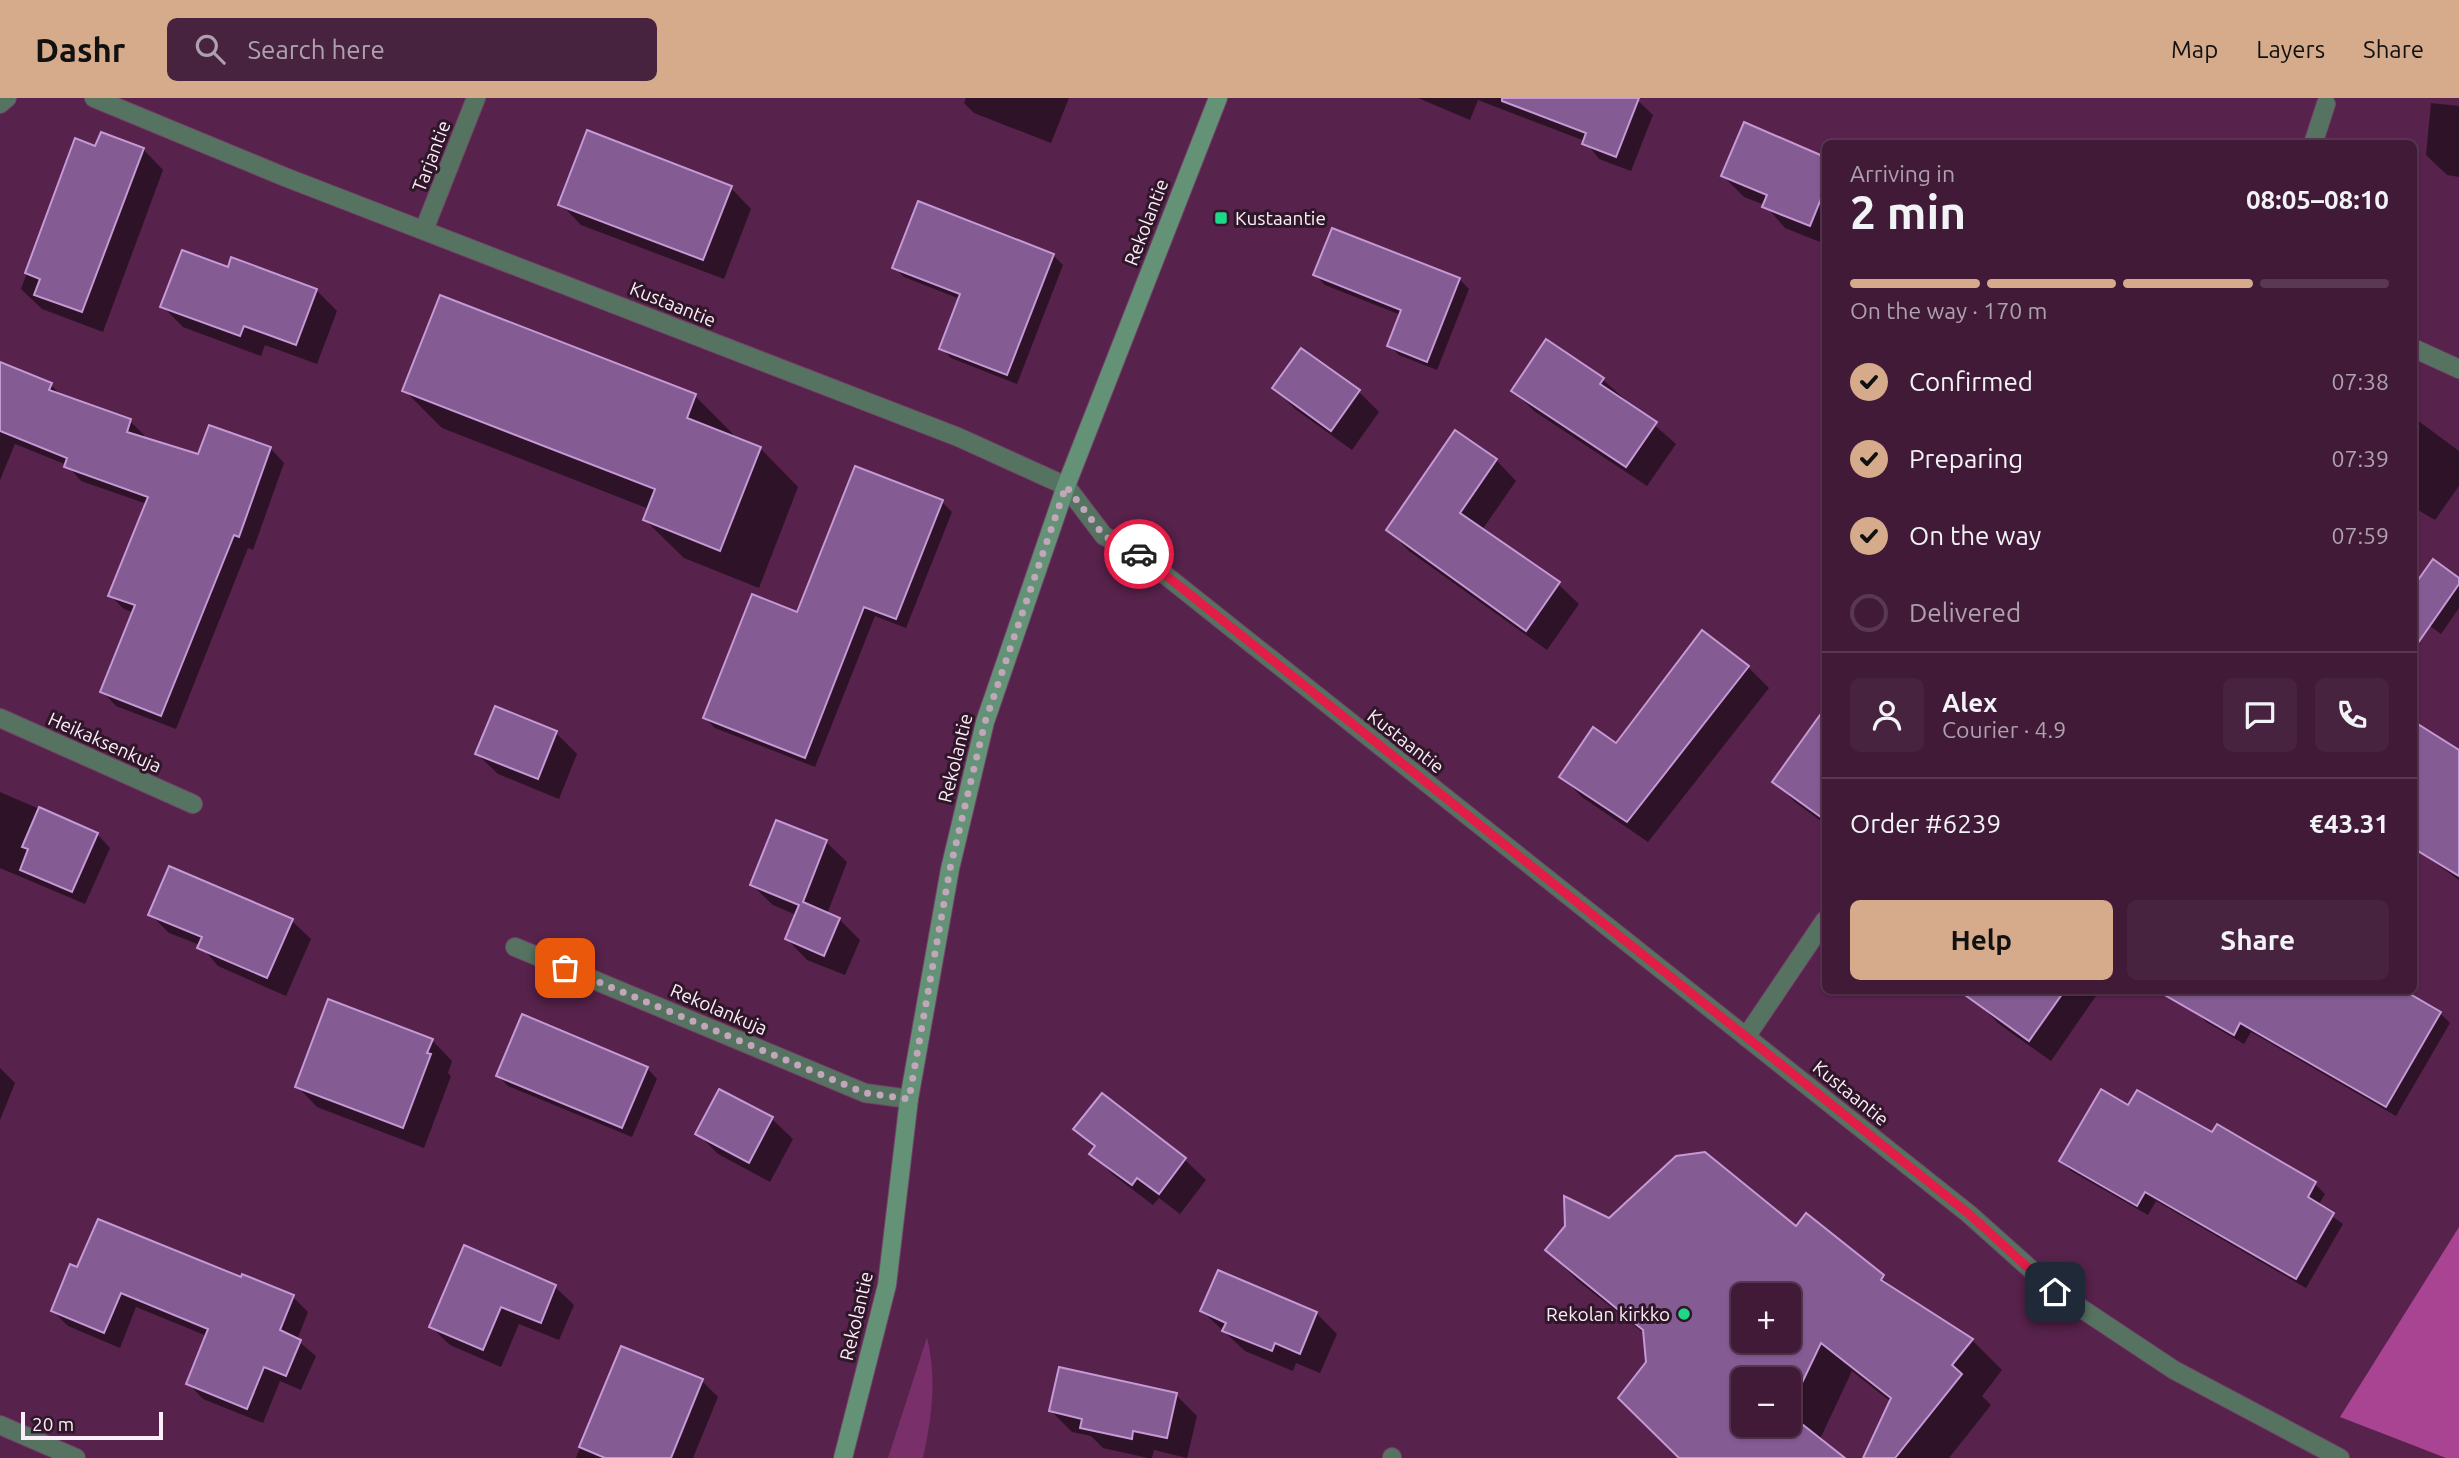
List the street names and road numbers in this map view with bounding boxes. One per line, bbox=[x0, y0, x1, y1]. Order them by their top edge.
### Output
street label: Tarjantie bbox=[407, 117, 455, 195]
street label: Rekolantie bbox=[1119, 176, 1173, 268]
street label: Kustaantie bbox=[627, 277, 719, 331]
street label: Kustaantie bbox=[1363, 704, 1449, 778]
street label: Heikaksenkuja bbox=[45, 707, 165, 777]
street label: Rekolantie bbox=[933, 711, 977, 805]
street label: Rekolankuja bbox=[667, 979, 771, 1039]
street label: Kustaantie bbox=[1809, 1056, 1893, 1130]
street label: Rekolantie bbox=[835, 1269, 877, 1363]

